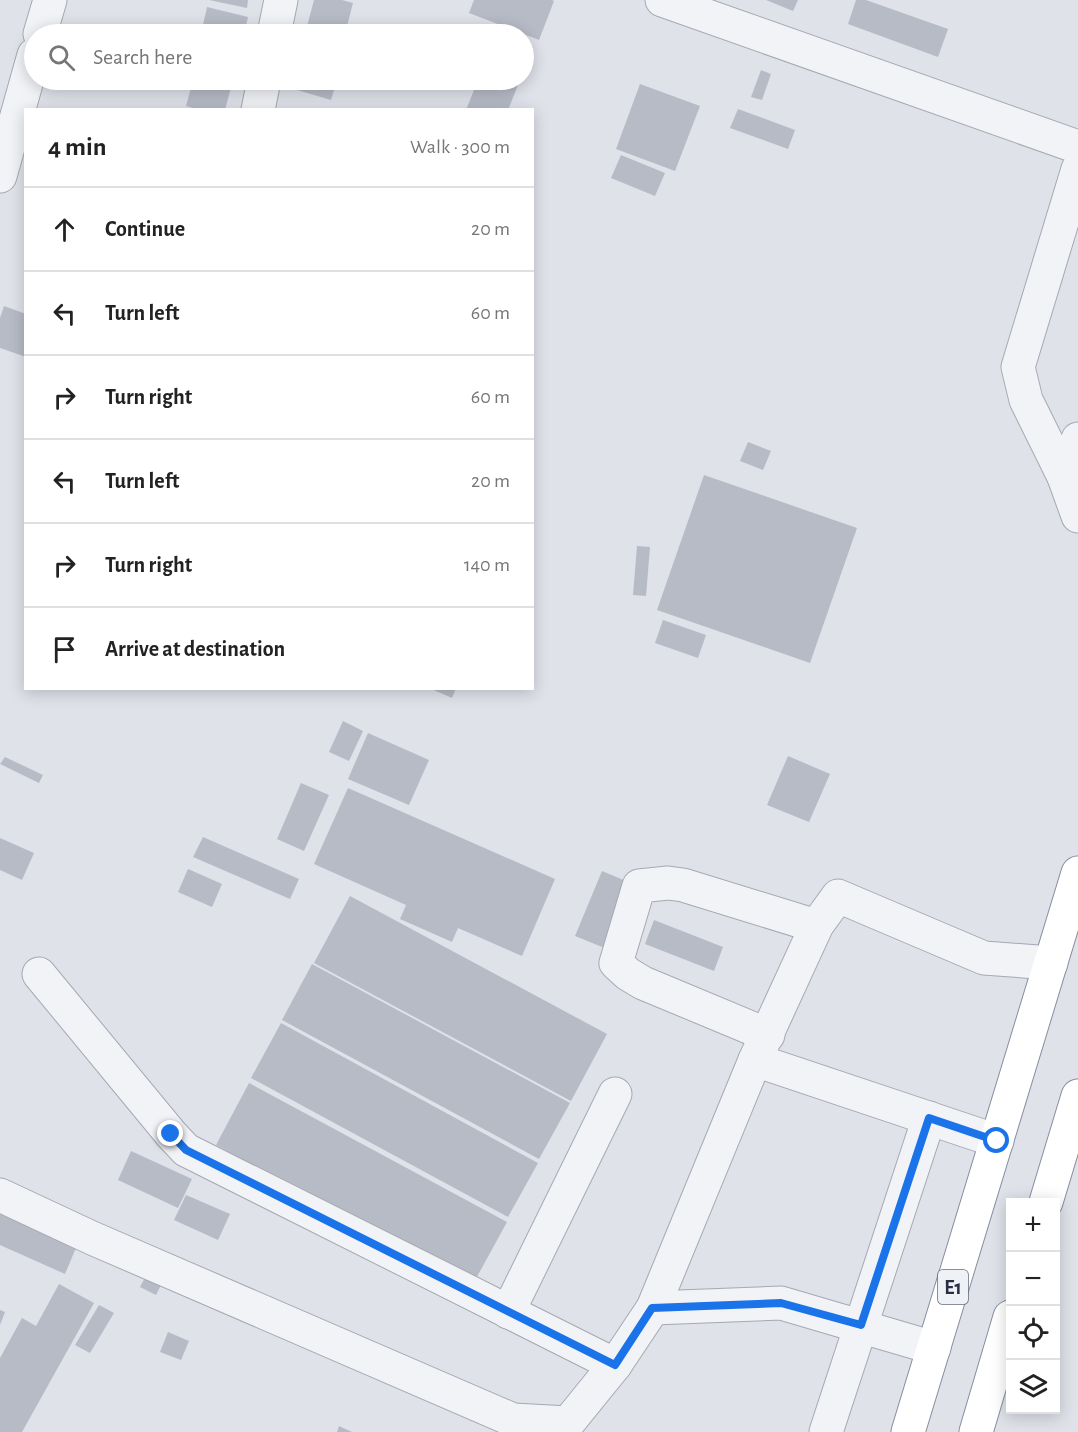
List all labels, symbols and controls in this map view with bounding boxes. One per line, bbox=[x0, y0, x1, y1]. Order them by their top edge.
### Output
search box bbox=[24, 24, 534, 90]
icon: search bbox=[45, 41, 78, 74]
text: Search here bbox=[93, 46, 192, 68]
text: 4 min bbox=[48, 134, 107, 160]
text: Walk · 300 m bbox=[410, 137, 510, 157]
icon: ahead bbox=[48, 213, 81, 246]
text: Continue bbox=[105, 218, 185, 240]
text: 20 m bbox=[471, 219, 510, 239]
icon: left bbox=[48, 297, 81, 330]
text: Turn left bbox=[105, 302, 179, 324]
text: 60 m bbox=[471, 303, 510, 323]
icon: right bbox=[48, 381, 81, 414]
text: Turn right bbox=[105, 386, 192, 408]
text: 60 m bbox=[471, 387, 510, 407]
icon: left bbox=[48, 465, 81, 498]
text: Turn left bbox=[105, 470, 179, 492]
text: 20 m bbox=[471, 471, 510, 491]
icon: right bbox=[48, 549, 81, 582]
text: Turn right bbox=[105, 554, 192, 576]
text: 140 m bbox=[464, 555, 510, 575]
icon: arrive bbox=[48, 633, 81, 666]
text: Arrive at destination bbox=[105, 638, 285, 660]
route end bbox=[157, 1120, 183, 1146]
route start bbox=[983, 1127, 1009, 1153]
map controls bbox=[1006, 1198, 1060, 1414]
button: + bbox=[1006, 1198, 1060, 1252]
button: − bbox=[1006, 1252, 1060, 1306]
road number: E1 bbox=[938, 1270, 968, 1304]
button: locate bbox=[1006, 1306, 1060, 1360]
button: layers bbox=[1006, 1360, 1060, 1414]

